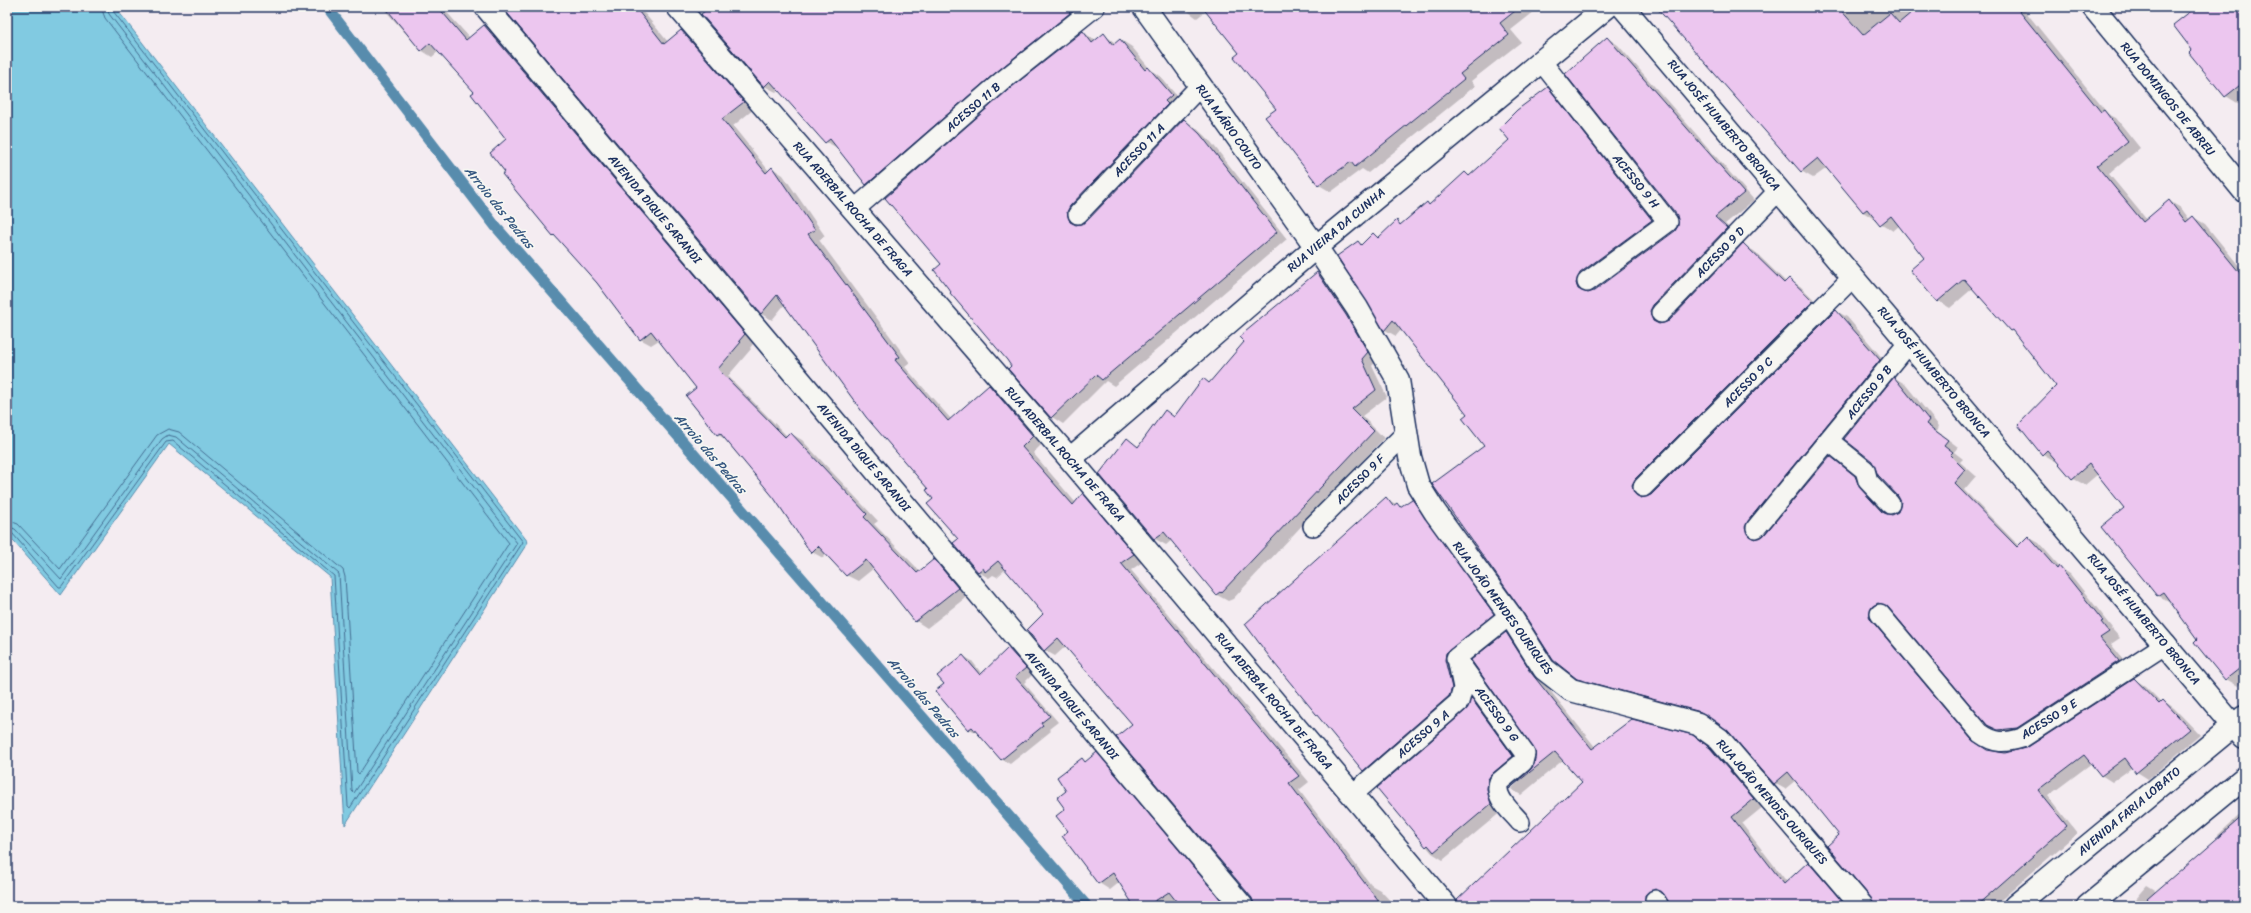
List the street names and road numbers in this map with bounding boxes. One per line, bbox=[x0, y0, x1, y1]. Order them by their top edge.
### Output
street label: RUA DOMINGOS DE ABREU bbox=[2115, 37, 2221, 161]
street label: RUA JOSÉ HUMBERTO BRONCA bbox=[1662, 54, 1786, 196]
street label: ACESSO 11 B bbox=[939, 76, 1006, 138]
street label: RUA MÁRIO COUTO bbox=[1190, 79, 1268, 175]
street label: ACESSO 11 A bbox=[1107, 118, 1171, 183]
street label: RUA ADERBAL ROCHA DE FRAGA bbox=[788, 136, 919, 282]
street label: AVENIDA DIQUE SARANDI bbox=[602, 148, 708, 270]
street label: ACESSO 9 H bbox=[1606, 148, 1666, 214]
street label: RUA VIEIRA DA CUNHA bbox=[1282, 182, 1390, 278]
street label: ACESSO 9 D bbox=[1689, 221, 1751, 284]
street label: RUA JOSÉ HUMBERTO BRONCA bbox=[1872, 301, 1996, 443]
street label: ACESSO 9 C bbox=[1717, 351, 1779, 413]
street label: ACESSO 9 B bbox=[1839, 360, 1898, 425]
street label: RUA ADERBAL ROCHA DE FRAGA bbox=[1000, 381, 1131, 527]
street label: AVENIDA DIQUE SARANDI bbox=[811, 396, 917, 518]
street label: ACESSO 9 F bbox=[1329, 448, 1391, 510]
street label: RUA JOÃO MENDES OURIQUES bbox=[1447, 536, 1560, 680]
street label: RUA JOSÉ HUMBERTO BRONCA bbox=[2082, 548, 2206, 690]
street label: RUA ADERBAL ROCHA DE FRAGA bbox=[1210, 627, 1338, 775]
street label: AVENIDA DIQUE SARANDI bbox=[1019, 644, 1125, 766]
street label: ACESSO 9 G bbox=[1468, 681, 1525, 747]
street label: ACESSO 9 E bbox=[2015, 692, 2083, 746]
street label: ACESSO 9 A bbox=[1390, 704, 1455, 764]
street label: RUA JOÃO MENDES OURIQUES bbox=[1711, 734, 1834, 870]
street label: AVENIDA FARIA LOBATO bbox=[2071, 761, 2186, 862]

